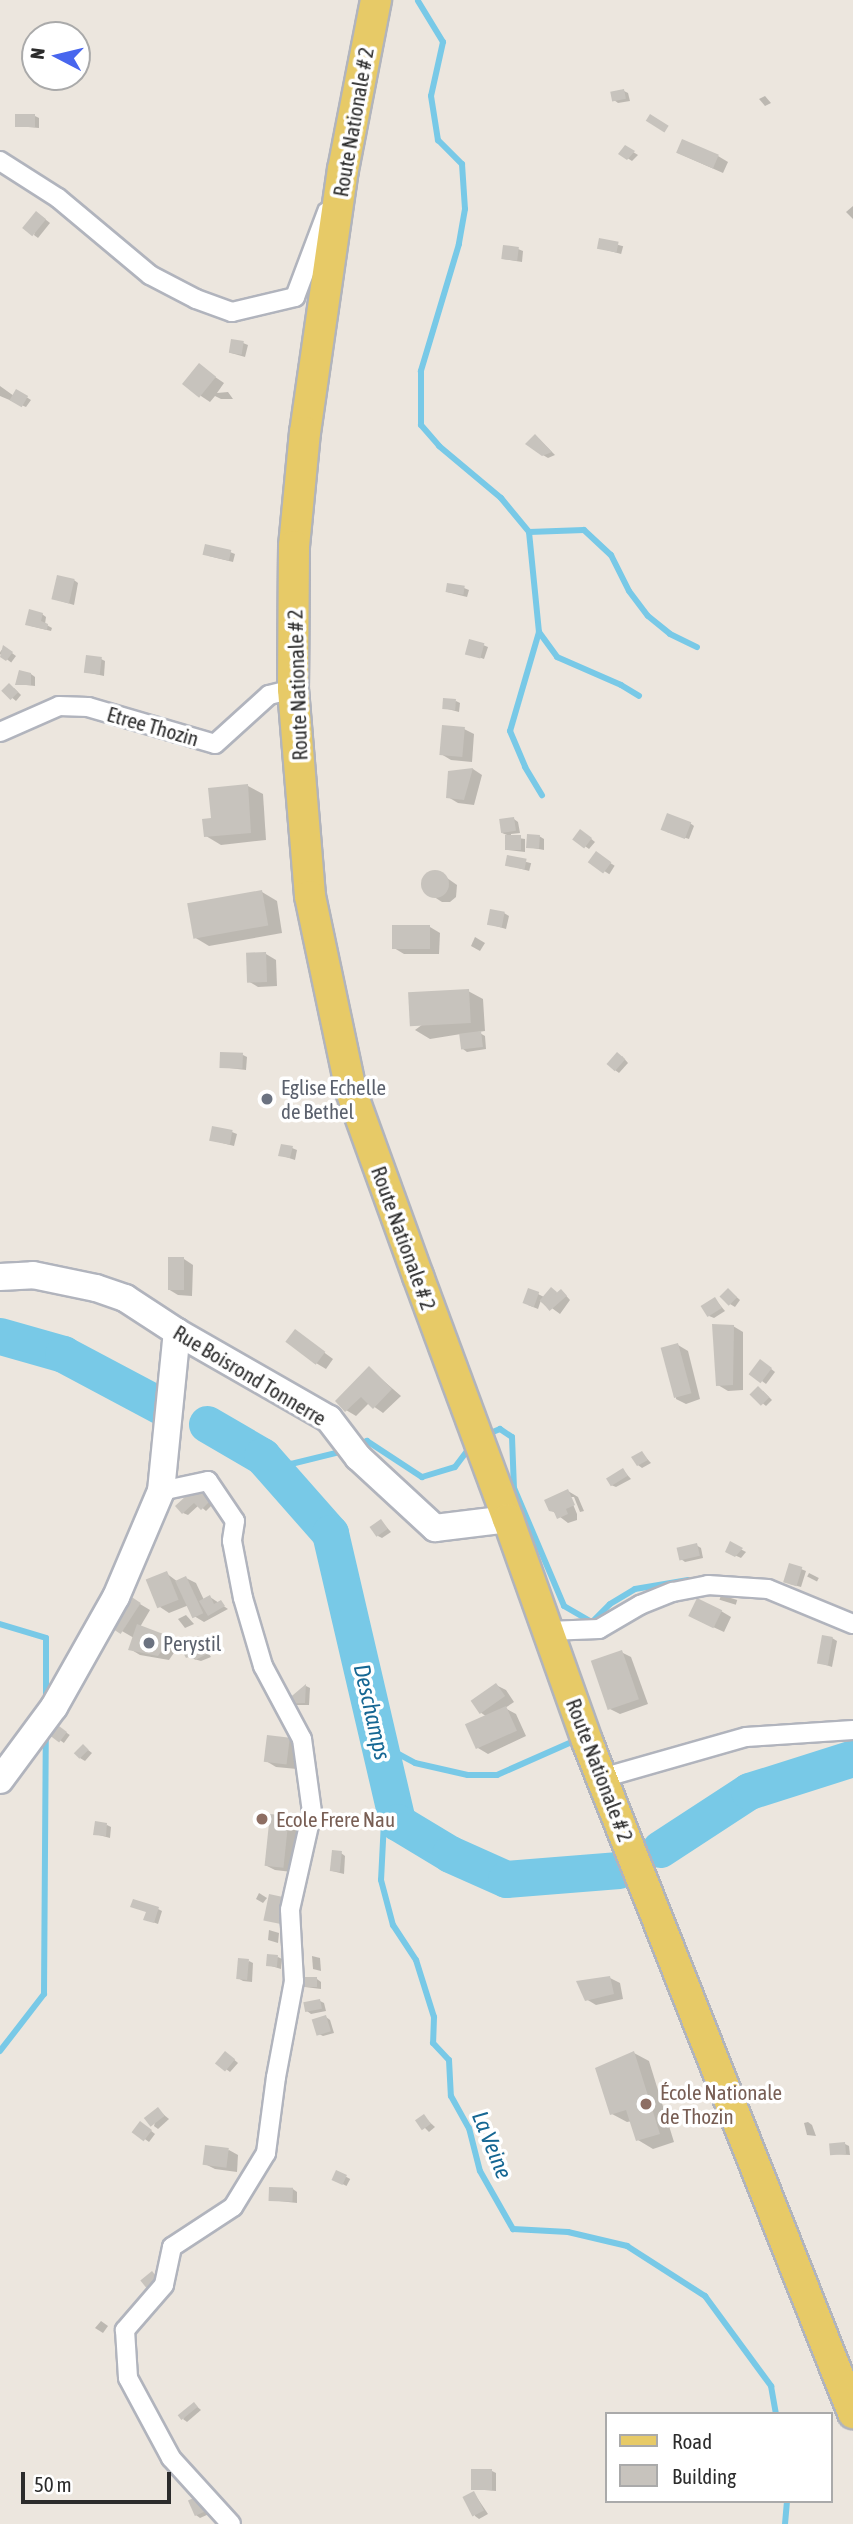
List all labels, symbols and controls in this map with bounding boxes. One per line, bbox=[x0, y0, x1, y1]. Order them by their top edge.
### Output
north arrow bbox=[21, 21, 91, 91]
street label: Route Nationale # 2 bbox=[327, 45, 379, 199]
text: N bbox=[26, 47, 49, 61]
street label: Route Nationale # 2 bbox=[282, 609, 312, 761]
street label: Etree Thozin bbox=[104, 701, 202, 751]
place label: Eglise Echelle de Bethel bbox=[281, 1074, 386, 1124]
marker: Eglise Echelle de Bethel bbox=[259, 1091, 275, 1107]
street label: Route Nationale # 2 bbox=[366, 1163, 442, 1313]
street label: Rue Boisrond Tonnerre bbox=[169, 1319, 331, 1431]
place label: Perystil bbox=[163, 1630, 221, 1656]
marker: Perystil bbox=[141, 1635, 157, 1651]
water label: Deschamps bbox=[348, 1661, 396, 1763]
street label: Route Nationale # 2 bbox=[561, 1695, 639, 1845]
place label: Ecole Frere Nau bbox=[276, 1806, 395, 1832]
marker: Ecole Frere Nau bbox=[254, 1811, 270, 1827]
place label: École Nationale de Thozin bbox=[660, 2079, 782, 2129]
marker: École Nationale de Thozin bbox=[638, 2096, 654, 2112]
water label: La Veine bbox=[466, 2107, 518, 2183]
legend bbox=[604, 2412, 832, 2503]
text: Road bbox=[672, 2429, 712, 2453]
scale bar bbox=[24, 2458, 175, 2502]
text: Building bbox=[672, 2464, 736, 2488]
text: 50 m bbox=[34, 2472, 72, 2496]

